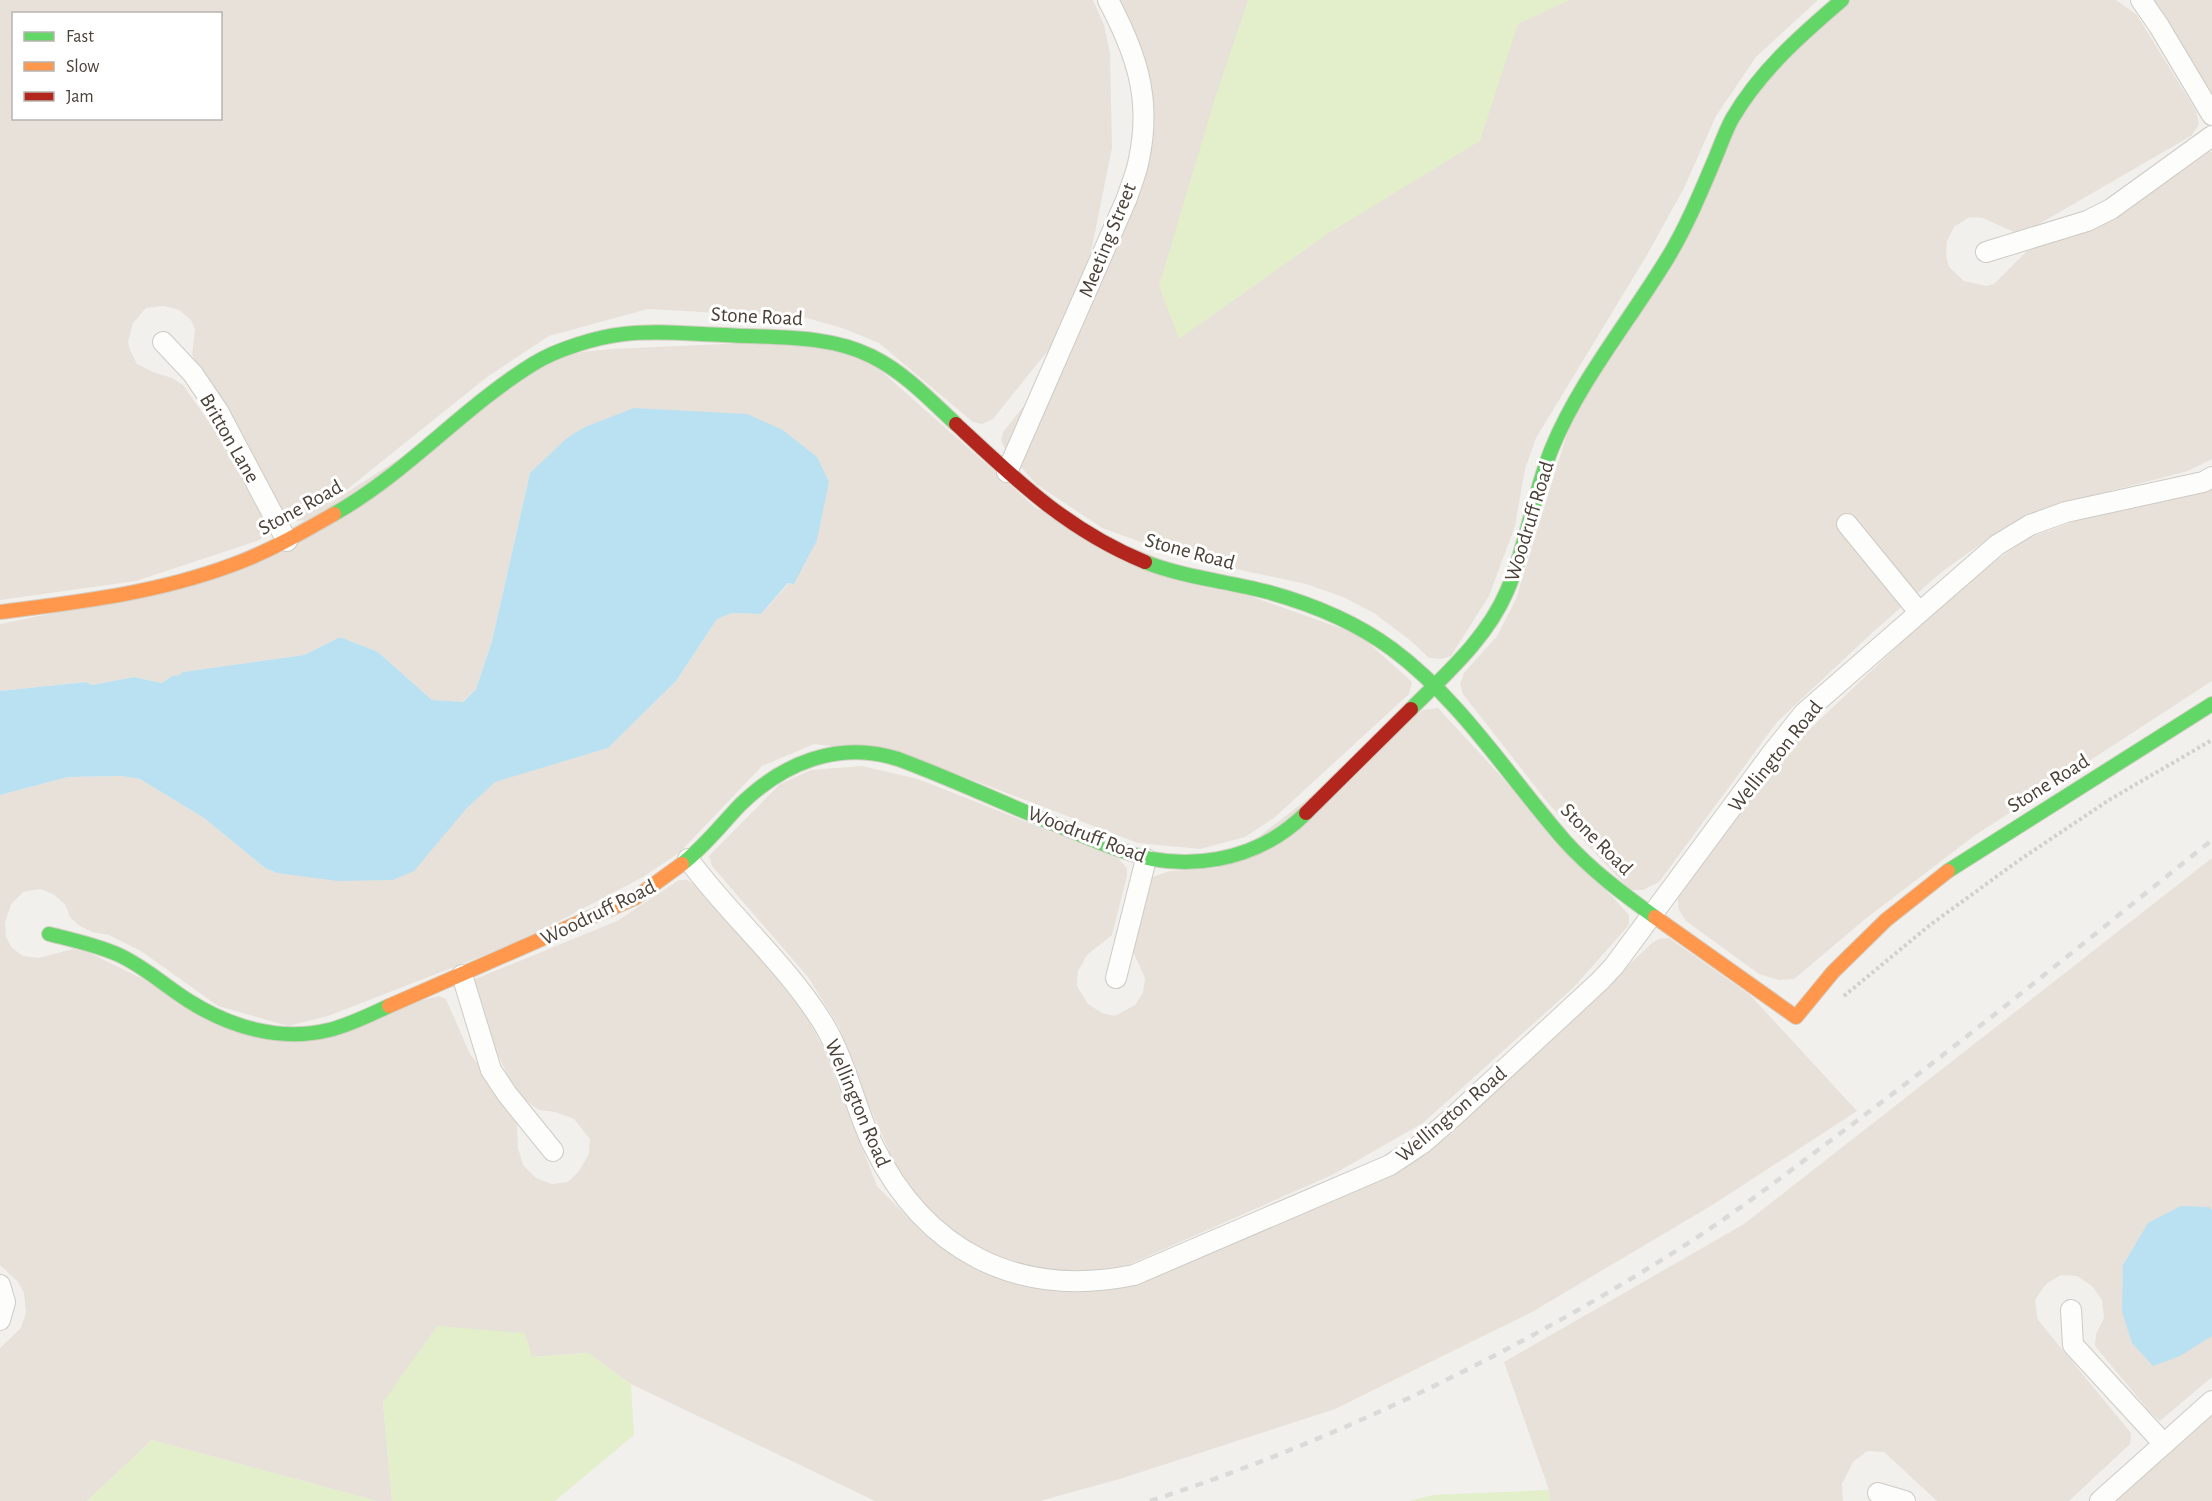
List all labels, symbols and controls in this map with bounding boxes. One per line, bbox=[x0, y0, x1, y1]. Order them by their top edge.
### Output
legend bbox=[12, 12, 222, 120]
text: Fast bbox=[66, 28, 94, 46]
text: Slow bbox=[66, 58, 99, 76]
text: Jam bbox=[66, 88, 94, 106]
street label: Meeting Street bbox=[1075, 180, 1140, 300]
street label: Stone Road bbox=[710, 304, 804, 329]
street label: Britton Lane bbox=[196, 390, 263, 486]
street label: Woodruff Road bbox=[1501, 458, 1558, 584]
street label: Stone Road bbox=[255, 476, 346, 539]
street label: Stone Road bbox=[1143, 529, 1237, 574]
street label: Wellington Road bbox=[1724, 697, 1827, 816]
street label: Stone Road bbox=[2004, 750, 2093, 817]
street label: Stone Road bbox=[1557, 799, 1637, 879]
street label: Woodruff Road bbox=[1025, 802, 1149, 867]
street label: Woodruff Road bbox=[538, 876, 659, 949]
street label: Wellington Road bbox=[821, 1036, 894, 1170]
street label: Wellington Road bbox=[1392, 1062, 1510, 1166]

